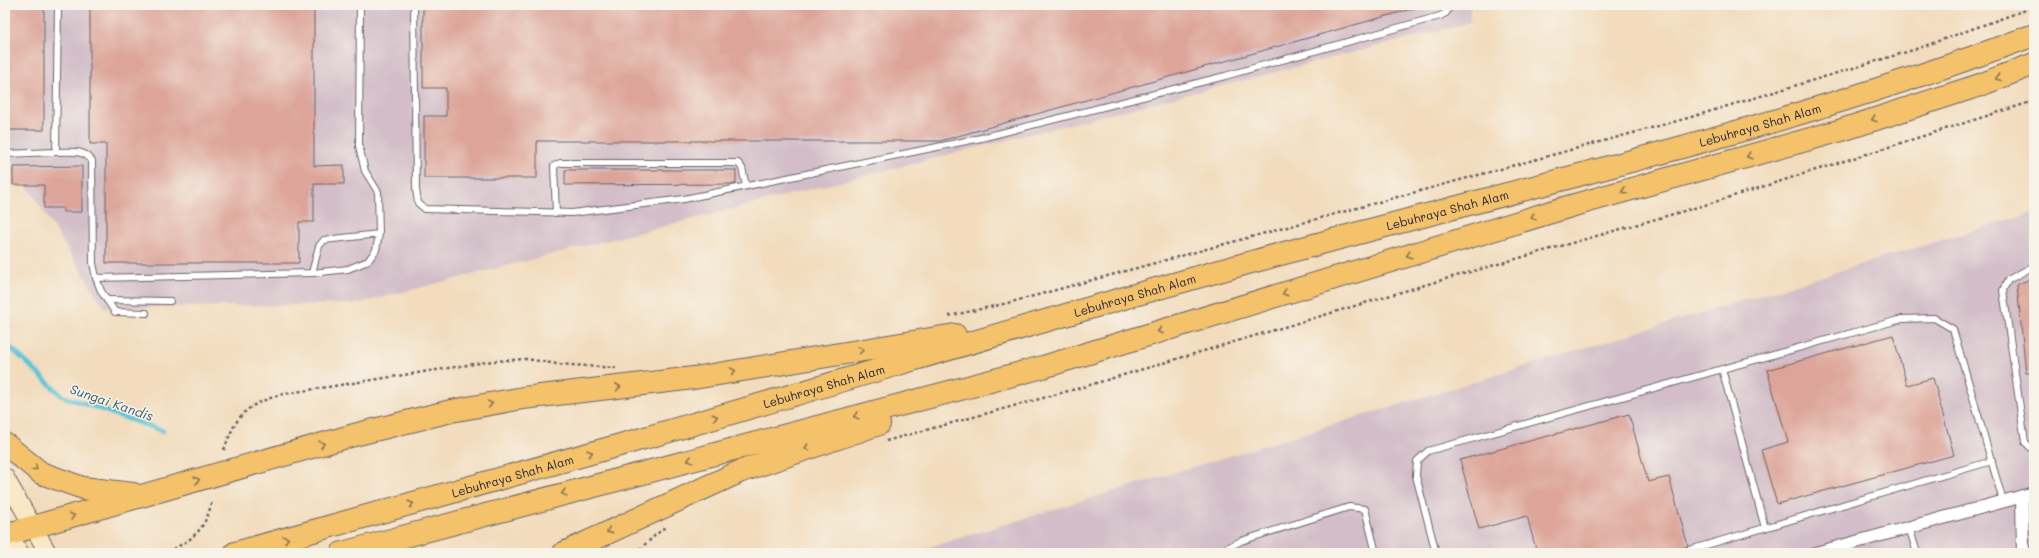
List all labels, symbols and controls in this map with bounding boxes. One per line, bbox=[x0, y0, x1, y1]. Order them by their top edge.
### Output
one-way arrow bbox=[1994, 74, 2001, 82]
street label: Lebuhraya Shah Alam bbox=[1697, 99, 1823, 150]
one-way arrow bbox=[1871, 114, 1878, 123]
one-way arrow bbox=[1746, 151, 1753, 159]
street label: Lebuhraya Shah Alam bbox=[1384, 186, 1510, 233]
one-way arrow bbox=[1621, 186, 1628, 195]
one-way arrow bbox=[1530, 212, 1537, 221]
one-way arrow bbox=[1406, 250, 1413, 259]
street label: Lebuhraya Shah Alam bbox=[1072, 270, 1197, 320]
one-way arrow bbox=[1281, 288, 1288, 297]
one-way arrow bbox=[1157, 326, 1164, 335]
one-way arrow bbox=[858, 346, 864, 355]
street label: Lebuhraya Shah Alam bbox=[761, 361, 886, 411]
one-way arrow bbox=[729, 367, 736, 376]
water label: Sungai Kandis bbox=[68, 380, 156, 424]
one-way arrow bbox=[615, 383, 621, 392]
one-way arrow bbox=[486, 401, 493, 409]
one-way arrow bbox=[853, 411, 860, 420]
one-way arrow bbox=[711, 413, 718, 422]
one-way arrow bbox=[318, 440, 325, 449]
one-way arrow bbox=[804, 444, 811, 452]
one-way arrow bbox=[586, 449, 593, 458]
street label: Lebuhraya Shah Alam bbox=[450, 451, 575, 501]
one-way arrow bbox=[687, 455, 694, 464]
one-way arrow bbox=[31, 464, 38, 471]
one-way arrow bbox=[193, 476, 200, 485]
one-way arrow bbox=[561, 488, 568, 497]
one-way arrow bbox=[408, 500, 415, 509]
one-way arrow bbox=[68, 512, 75, 521]
one-way arrow bbox=[606, 526, 614, 534]
one-way arrow bbox=[282, 535, 289, 544]

